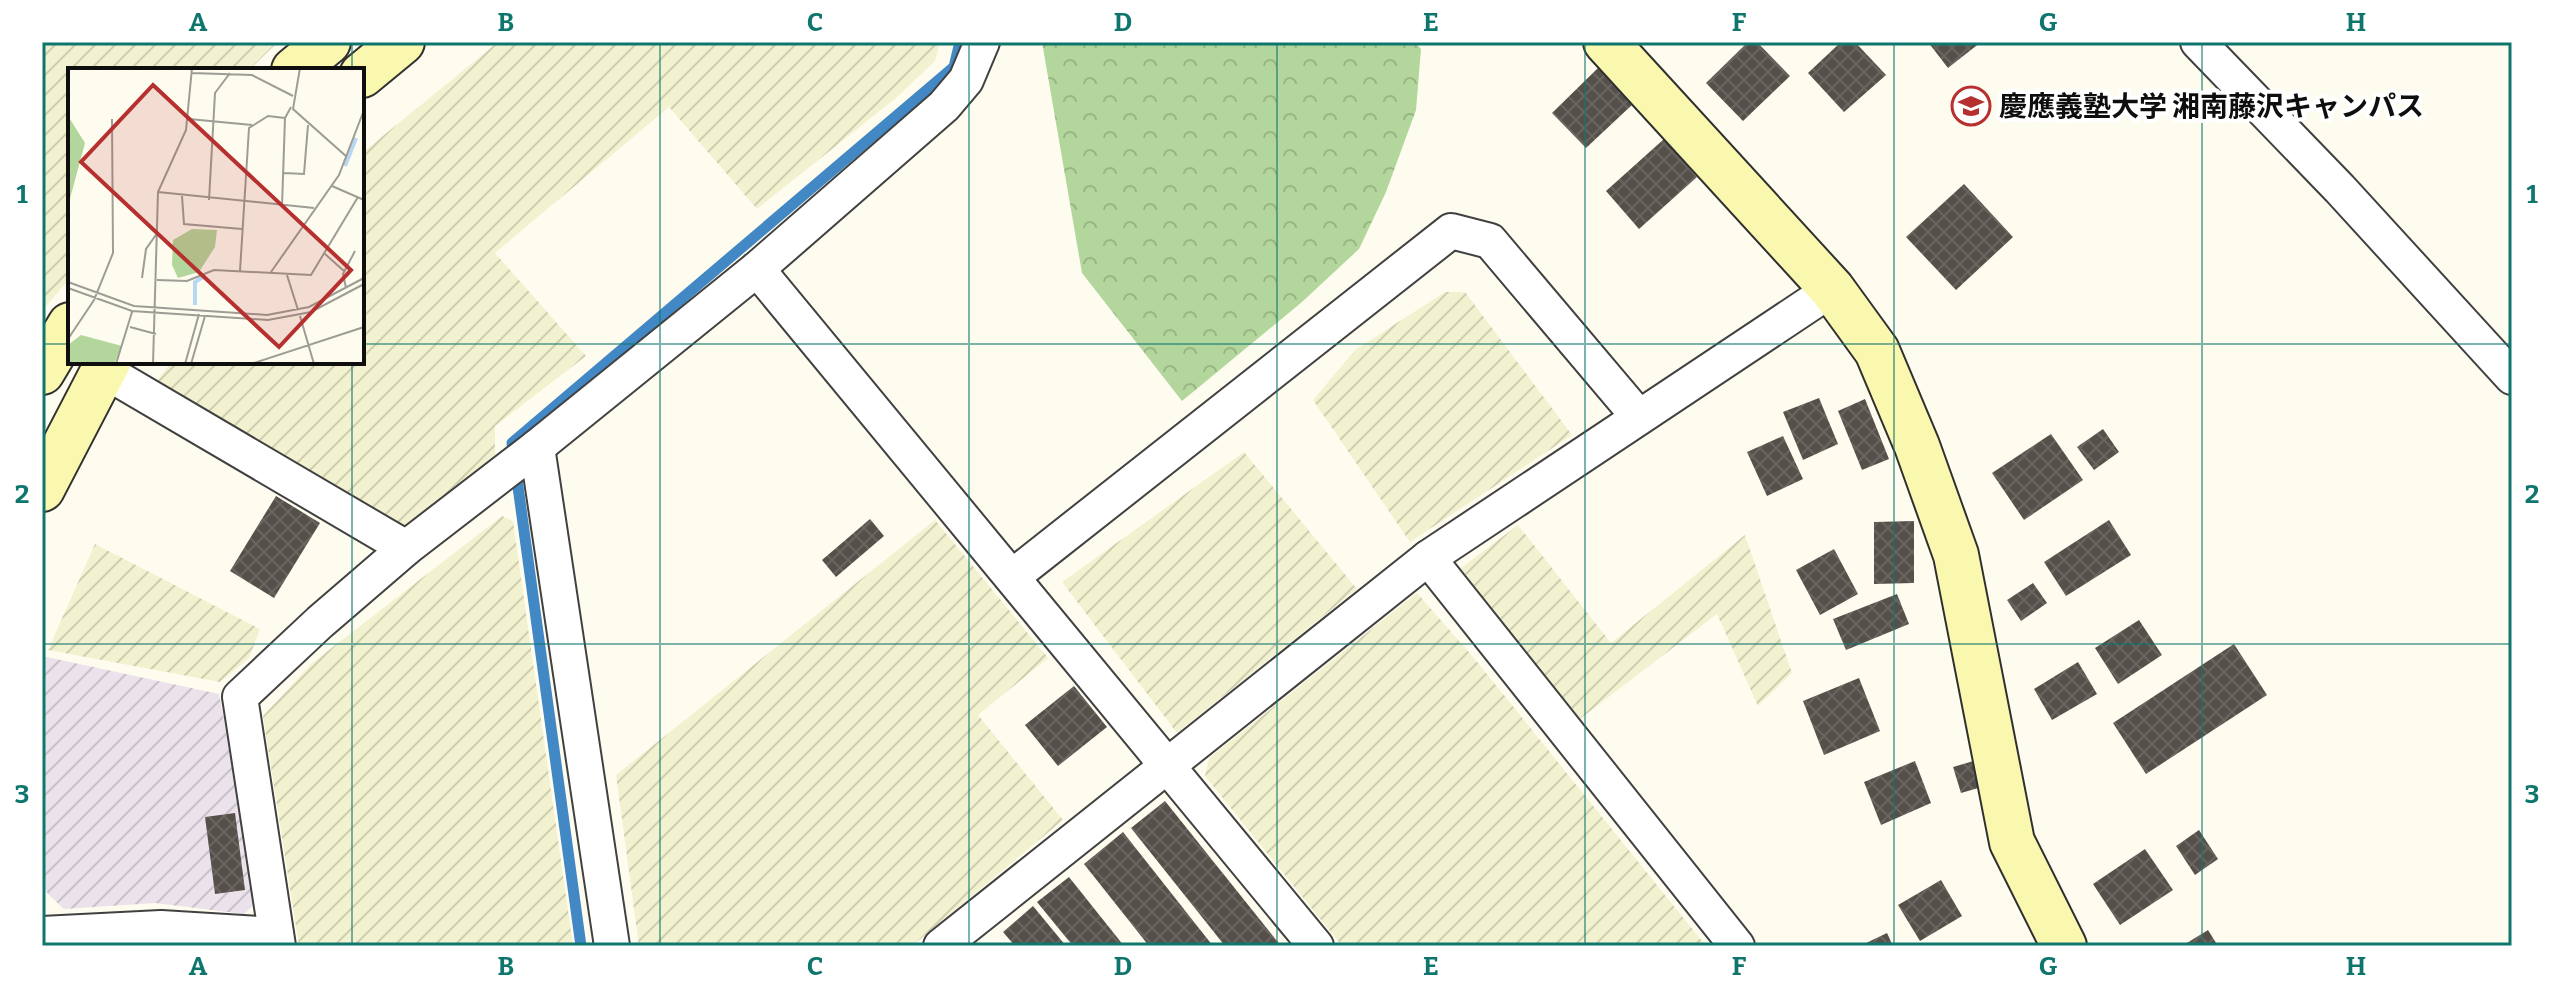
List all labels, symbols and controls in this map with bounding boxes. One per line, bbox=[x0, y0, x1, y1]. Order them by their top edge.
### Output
text: A bbox=[189, 7, 208, 38]
text: B bbox=[498, 7, 514, 38]
text: C bbox=[807, 7, 823, 38]
text: D bbox=[1114, 7, 1132, 38]
text: E bbox=[1423, 7, 1439, 38]
text: F bbox=[1732, 7, 1747, 38]
text: G bbox=[2039, 7, 2058, 38]
text: H bbox=[2346, 7, 2366, 38]
inset map bbox=[68, 68, 364, 364]
school or university icon: 慶應義塾大学 湘南藤沢キャンパス bbox=[1950, 85, 1992, 127]
place label: 慶應義塾大学 湘南藤沢キャンパス bbox=[1999, 90, 2424, 123]
text: 1 bbox=[16, 179, 28, 210]
text: 1 bbox=[2526, 179, 2538, 210]
text: 2 bbox=[15, 479, 29, 510]
text: 2 bbox=[2525, 479, 2539, 510]
text: 3 bbox=[15, 779, 29, 810]
text: 3 bbox=[2525, 779, 2539, 810]
text: A bbox=[189, 951, 208, 982]
text: B bbox=[498, 951, 514, 982]
text: C bbox=[807, 951, 823, 982]
text: D bbox=[1114, 951, 1132, 982]
text: E bbox=[1423, 951, 1439, 982]
text: F bbox=[1732, 951, 1747, 982]
text: G bbox=[2039, 951, 2058, 982]
text: H bbox=[2346, 951, 2366, 982]

